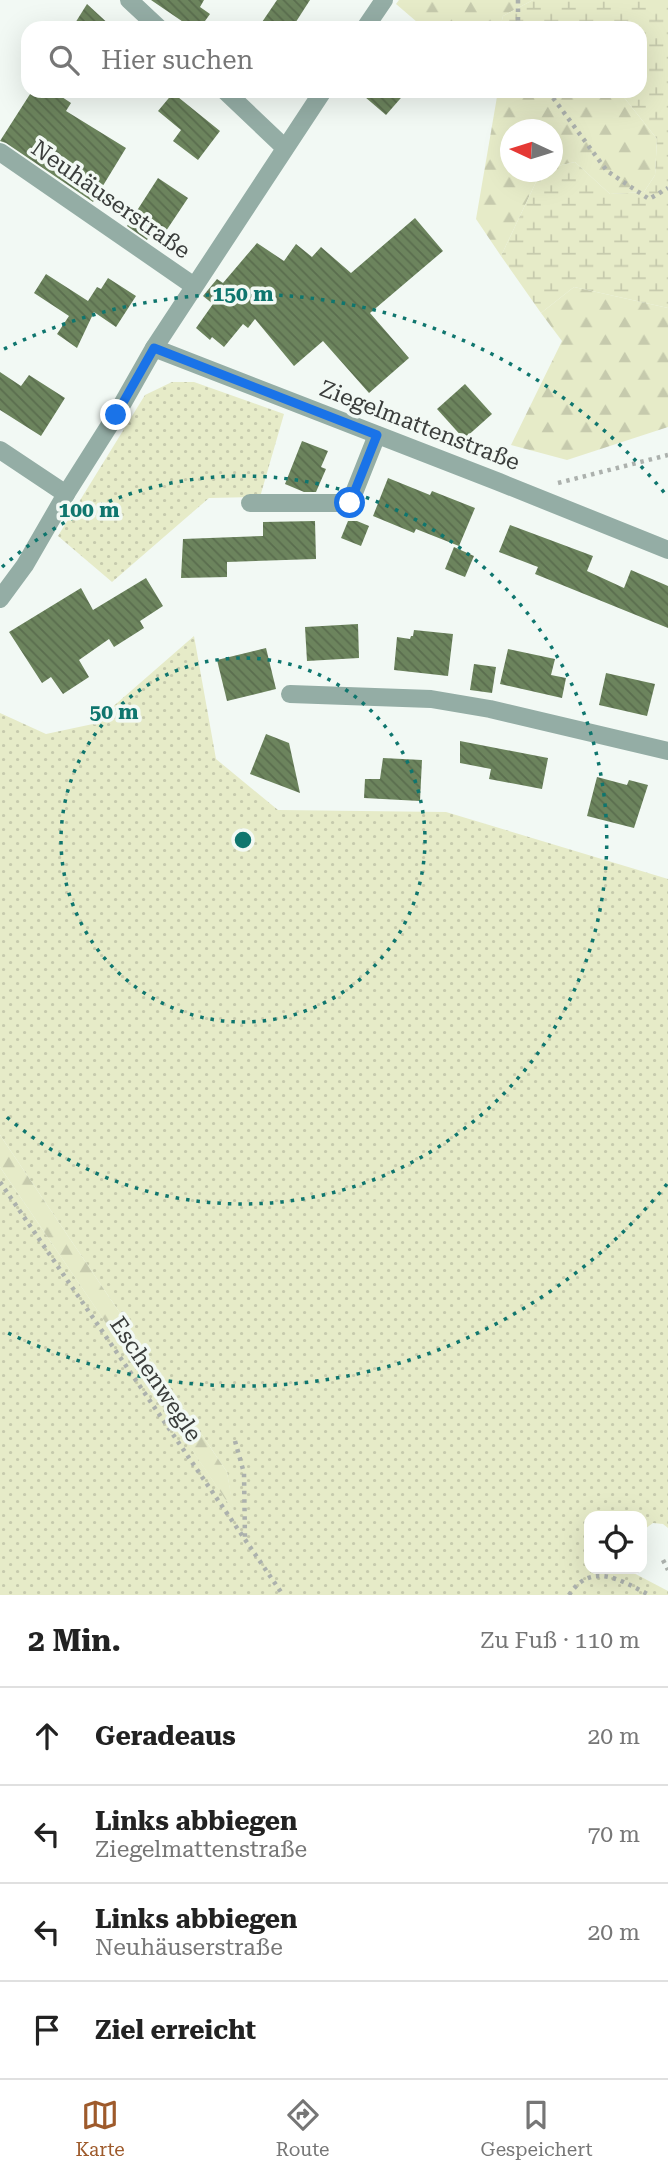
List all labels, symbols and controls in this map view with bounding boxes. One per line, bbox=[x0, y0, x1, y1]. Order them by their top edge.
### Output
search box bbox=[21, 21, 647, 98]
icon: search bbox=[45, 41, 83, 79]
text: Hier suchen bbox=[101, 45, 253, 75]
north arrow bbox=[500, 119, 563, 182]
street label: Neuhäuserstraße bbox=[26, 134, 195, 264]
text: 150 m bbox=[213, 282, 273, 306]
street label: Ziegelmattenstraße bbox=[316, 375, 524, 476]
route end bbox=[100, 399, 131, 430]
route start bbox=[334, 487, 365, 518]
text: 100 m bbox=[59, 498, 119, 522]
text: 50 m bbox=[89, 700, 139, 724]
centre of rings bbox=[231, 828, 255, 852]
street label: Eschenwegle bbox=[104, 1312, 207, 1447]
map controls bbox=[584, 1511, 647, 1574]
button: locate bbox=[584, 1511, 647, 1574]
text: 2 Min. bbox=[28, 1623, 121, 1658]
text: Zu Fuß · 110 m bbox=[480, 1627, 640, 1654]
icon: ahead bbox=[28, 1717, 66, 1755]
text: Geradeaus bbox=[95, 1721, 236, 1751]
text: 20 m bbox=[587, 1723, 640, 1750]
text: Links abbiegen bbox=[95, 1806, 298, 1836]
icon: left bbox=[28, 1815, 66, 1853]
text: 70 m bbox=[587, 1821, 640, 1848]
text: Ziegelmattenstraße bbox=[95, 1836, 307, 1863]
text: Links abbiegen bbox=[95, 1904, 298, 1934]
icon: left bbox=[28, 1913, 66, 1951]
text: 20 m bbox=[587, 1919, 640, 1946]
text: Neuhäuserstraße bbox=[95, 1934, 283, 1961]
icon: arrive bbox=[28, 2011, 66, 2049]
text: Ziel erreicht bbox=[95, 2015, 256, 2045]
tab: Karte bbox=[75, 2096, 125, 2161]
tab: Route bbox=[276, 2096, 330, 2161]
tab: Gespeichert bbox=[481, 2096, 592, 2161]

